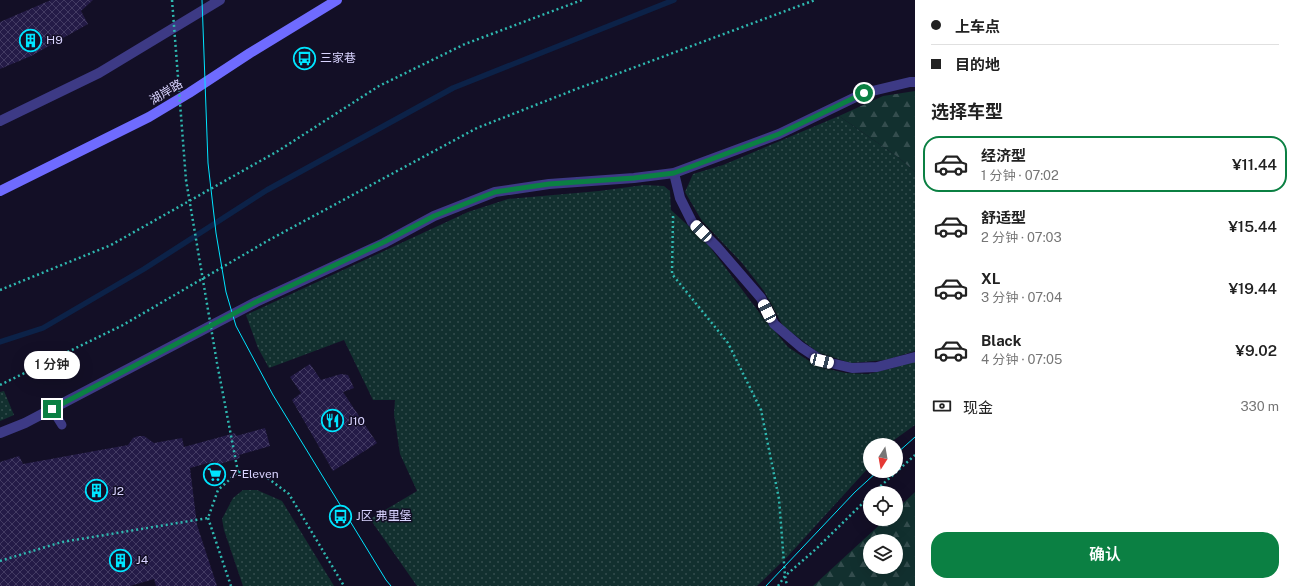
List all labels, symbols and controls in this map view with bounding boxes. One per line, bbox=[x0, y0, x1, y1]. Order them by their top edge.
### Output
text: 上车点 bbox=[955, 18, 1000, 35]
building icon: H9 bbox=[17, 27, 43, 53]
place label: H9 bbox=[46, 33, 63, 47]
bus stop icon: 三家巷 bbox=[292, 45, 318, 71]
place label: 三家巷 bbox=[320, 51, 356, 65]
text: 目的地 bbox=[955, 56, 1000, 73]
street label: 湖岸路 bbox=[147, 77, 185, 107]
route start bbox=[855, 84, 873, 102]
text: 选择车型 bbox=[931, 101, 1003, 122]
icon: car bbox=[933, 146, 969, 182]
text: 经济型 bbox=[981, 147, 1026, 164]
text: ¥11.44 bbox=[1232, 156, 1277, 173]
text: 1 分钟 · 07:02 bbox=[981, 168, 1059, 183]
icon: car bbox=[933, 208, 969, 244]
text: 舒适型 bbox=[981, 209, 1026, 226]
car bbox=[688, 218, 714, 244]
text: ¥15.44 bbox=[1228, 218, 1277, 235]
text: 2 分钟 · 07:03 bbox=[981, 230, 1062, 245]
icon: car bbox=[933, 270, 969, 306]
text: XL bbox=[981, 270, 1000, 287]
text: ¥19.44 bbox=[1229, 280, 1277, 297]
text: 3 分钟 · 07:04 bbox=[981, 290, 1062, 305]
car bbox=[756, 298, 778, 324]
icon: car bbox=[933, 332, 969, 368]
text: Black bbox=[981, 332, 1021, 349]
text: ¥9.02 bbox=[1235, 342, 1277, 359]
callout: 1 分钟 bbox=[24, 351, 80, 379]
car bbox=[809, 352, 835, 370]
text: 4 分钟 · 07:05 bbox=[981, 352, 1062, 367]
text: 1 分钟 bbox=[35, 357, 69, 372]
icon: cash bbox=[931, 395, 953, 417]
text: 现金 bbox=[963, 399, 993, 416]
text: 330 m bbox=[1240, 399, 1279, 414]
route end bbox=[43, 400, 61, 418]
restaurant icon: J10 bbox=[320, 408, 346, 434]
place label: J10 bbox=[348, 414, 365, 428]
north arrow bbox=[863, 438, 903, 478]
map controls bbox=[863, 438, 903, 574]
supermarket icon: 7-Eleven bbox=[201, 461, 227, 487]
place label: 7-Eleven bbox=[230, 467, 279, 481]
building icon: J2 bbox=[83, 478, 109, 504]
place label: J2 bbox=[112, 484, 124, 498]
button: locate bbox=[863, 486, 903, 526]
bus stop icon: J区 弗里堡 bbox=[327, 503, 353, 529]
place label: J区 弗里堡 bbox=[356, 509, 412, 523]
button: 确认 bbox=[931, 532, 1279, 578]
button: layers bbox=[863, 534, 903, 574]
building icon: J4 bbox=[107, 547, 133, 573]
place label: J4 bbox=[136, 553, 149, 567]

